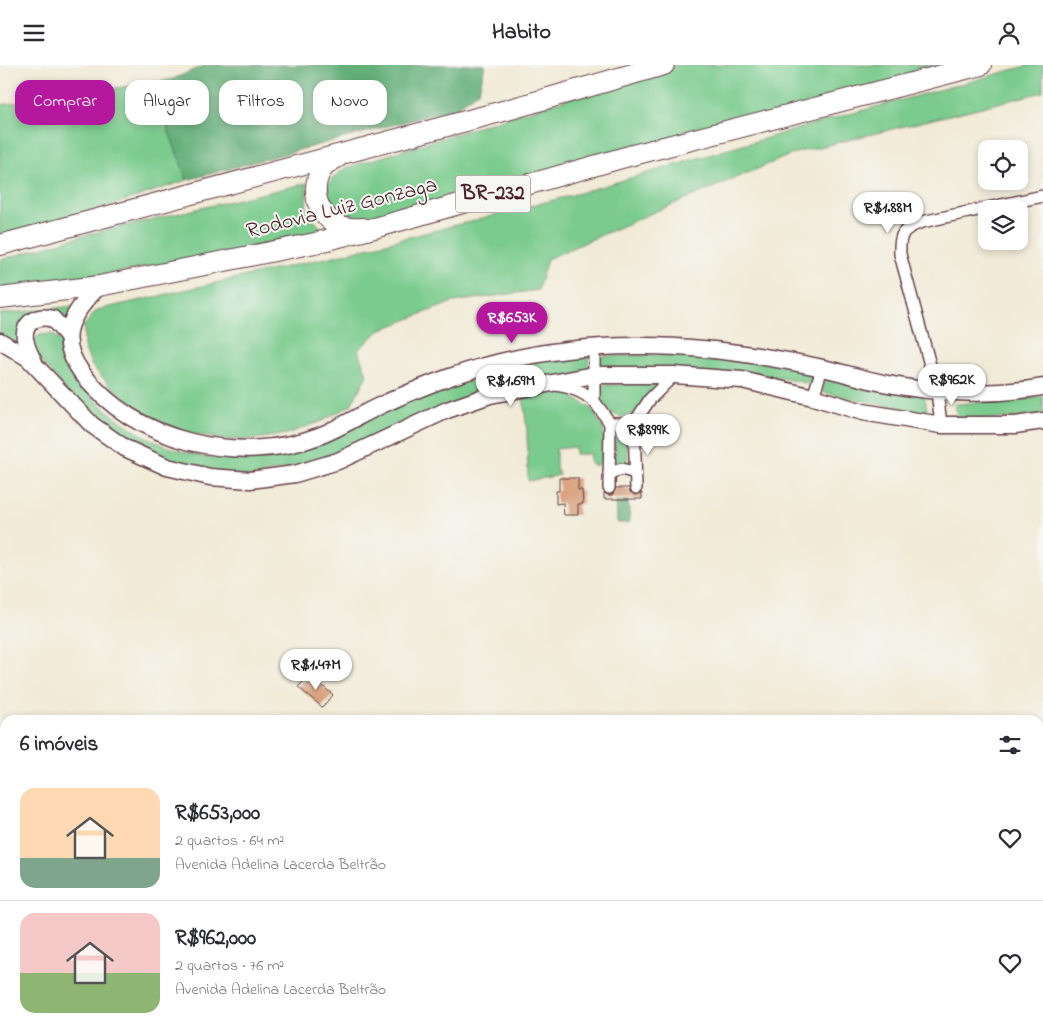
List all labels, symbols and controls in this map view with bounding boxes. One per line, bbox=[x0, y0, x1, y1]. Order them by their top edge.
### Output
text: Habito bbox=[492, 17, 551, 49]
icon: menu bbox=[20, 19, 48, 47]
icon: person bbox=[995, 19, 1023, 47]
chip: Comprar bbox=[15, 80, 115, 125]
chip: Alugar bbox=[125, 80, 209, 125]
chip: Filtros bbox=[219, 80, 303, 125]
chip: Novo bbox=[313, 80, 387, 125]
map controls bbox=[978, 140, 1028, 250]
button: locate bbox=[978, 140, 1028, 190]
street label: Rodovia Luiz Gonzaga bbox=[243, 170, 441, 249]
road number: BR-232 bbox=[456, 175, 530, 213]
pin: R$1.88M bbox=[842, 191, 934, 234]
text: R$1.88M bbox=[864, 196, 912, 220]
button: layers bbox=[978, 200, 1028, 250]
pin: R$653K bbox=[471, 301, 553, 344]
text: R$653K bbox=[487, 306, 537, 330]
pin: R$962K bbox=[911, 363, 993, 406]
pin: R$1.69M bbox=[465, 365, 557, 407]
text: R$962K bbox=[929, 368, 975, 392]
text: R$1.69M bbox=[487, 369, 535, 393]
pin: R$899K bbox=[607, 413, 689, 456]
text: R$899K bbox=[627, 418, 669, 442]
pin: R$1.47M bbox=[270, 649, 362, 691]
text: R$1.47M bbox=[291, 653, 341, 677]
text: 6 imóveis bbox=[20, 730, 98, 760]
icon: filters bbox=[996, 731, 1024, 759]
text: R$653,000 bbox=[175, 799, 260, 829]
icon: home bbox=[60, 808, 120, 868]
icon: heart bbox=[996, 824, 1024, 852]
text: 2 quartos · 64 m² bbox=[175, 829, 284, 853]
text: Avenida Adelina Lacerda Beltrão bbox=[175, 853, 386, 877]
text: R$962,000 bbox=[175, 924, 256, 954]
icon: home bbox=[60, 933, 120, 993]
icon: heart bbox=[996, 949, 1024, 977]
text: 2 quartos · 76 m² bbox=[175, 954, 284, 978]
text: Avenida Adelina Lacerda Beltrão bbox=[175, 978, 386, 1002]

